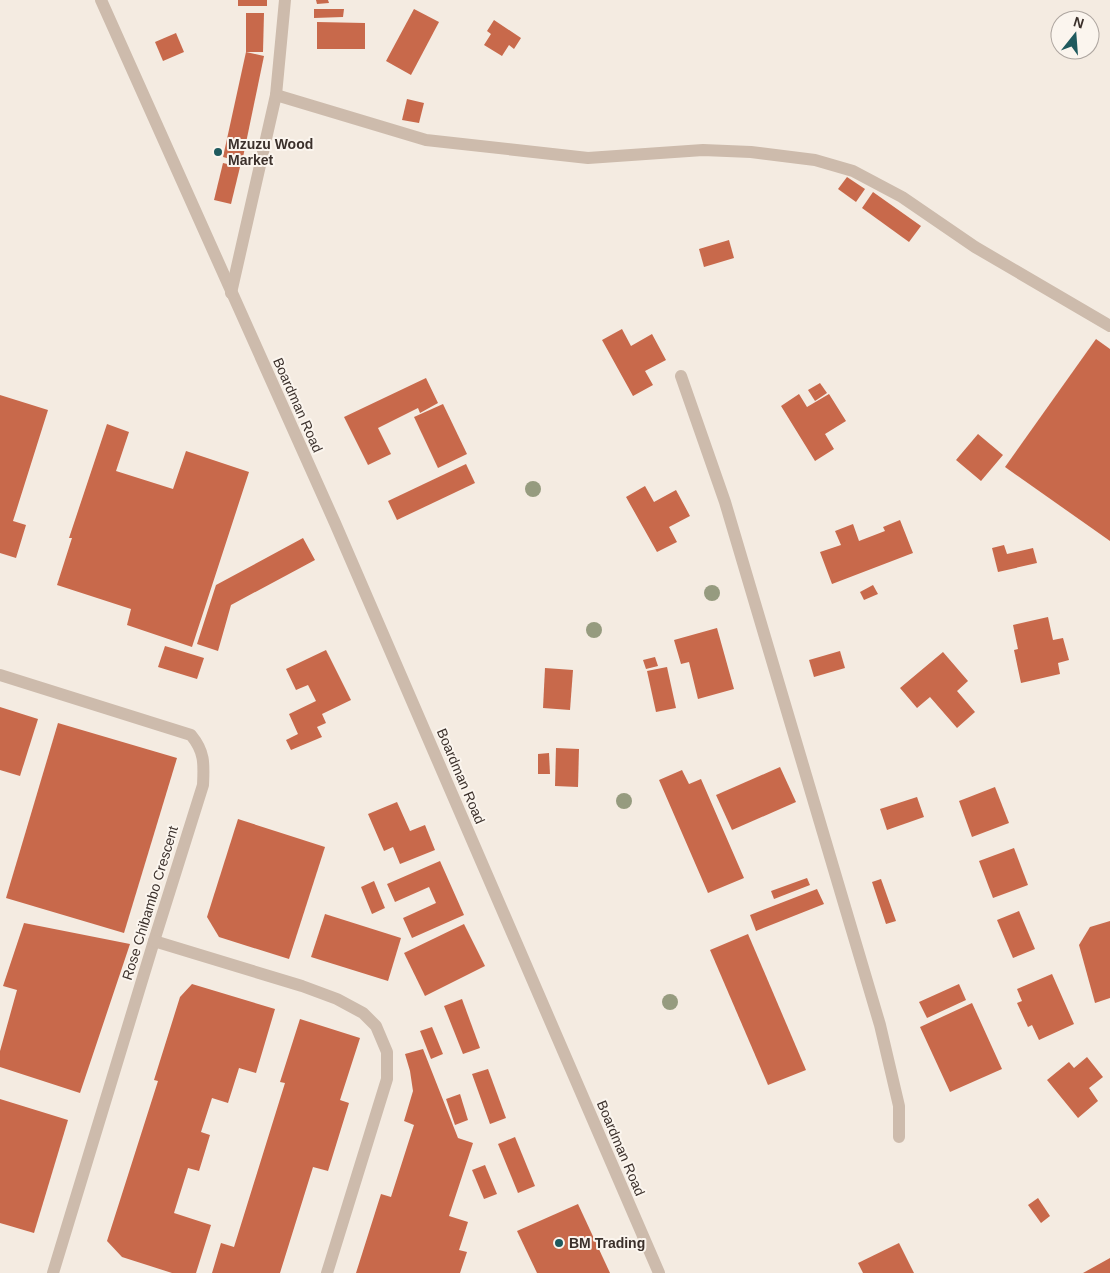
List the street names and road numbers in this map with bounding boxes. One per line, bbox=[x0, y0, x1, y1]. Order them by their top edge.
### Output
street label: Boardman Road bbox=[270, 355, 326, 455]
street label: Boardman Road bbox=[434, 726, 488, 826]
street label: Rose Chibambo Crescent bbox=[119, 824, 181, 982]
street label: Boardman Road bbox=[594, 1098, 648, 1198]

